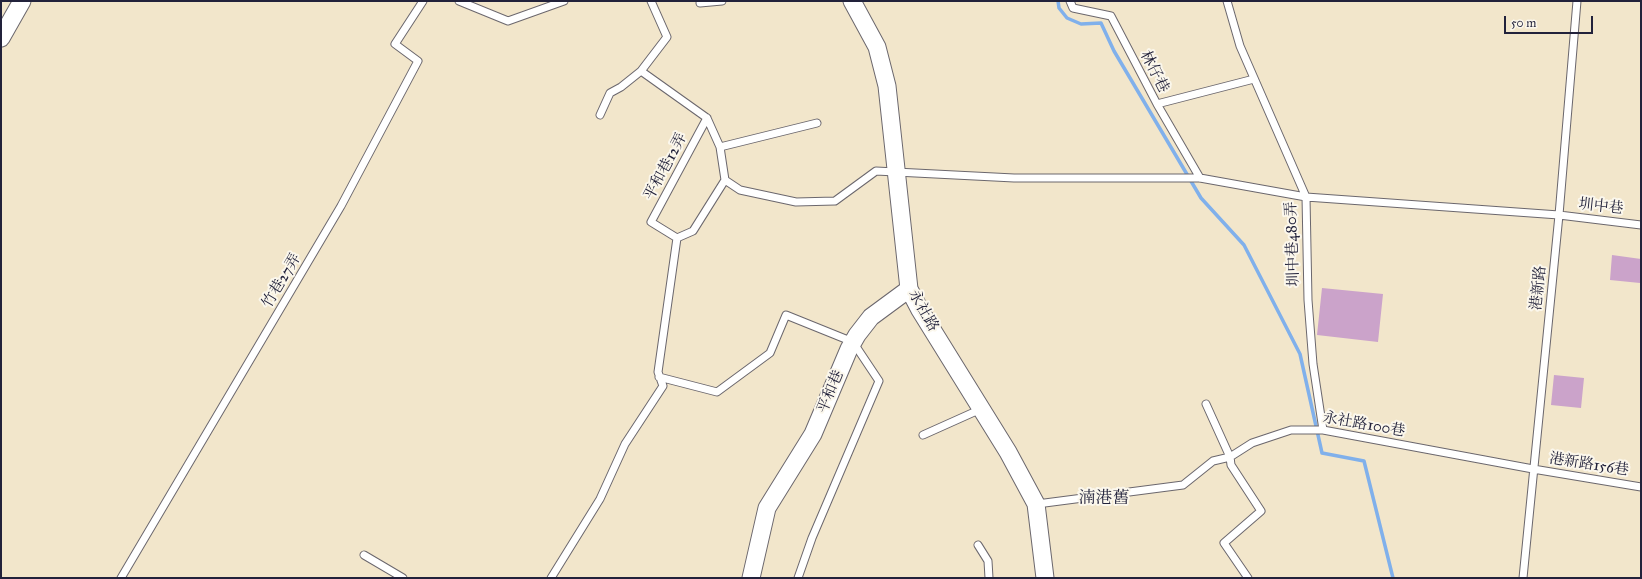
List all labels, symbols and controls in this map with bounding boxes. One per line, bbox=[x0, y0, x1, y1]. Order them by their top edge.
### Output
scale bar bbox=[1506, 8, 1595, 34]
text: 50 m bbox=[1511, 16, 1536, 30]
street label: 林仔巷 bbox=[1136, 48, 1172, 96]
street label: 平和巷12弄 bbox=[641, 130, 691, 204]
street label: 圳中巷 bbox=[1578, 196, 1624, 218]
street label: 圳中巷480弄 bbox=[1283, 201, 1303, 287]
street label: 竹巷27弄 bbox=[259, 251, 305, 311]
street label: 港新路 bbox=[1528, 265, 1550, 311]
street label: 永社路 bbox=[904, 287, 942, 335]
street label: 平和巷 bbox=[814, 368, 848, 416]
street label: 永社路100巷 bbox=[1321, 409, 1407, 441]
street label: 港新路156巷 bbox=[1548, 450, 1630, 480]
district label: 湳港舊 bbox=[1079, 489, 1129, 509]

